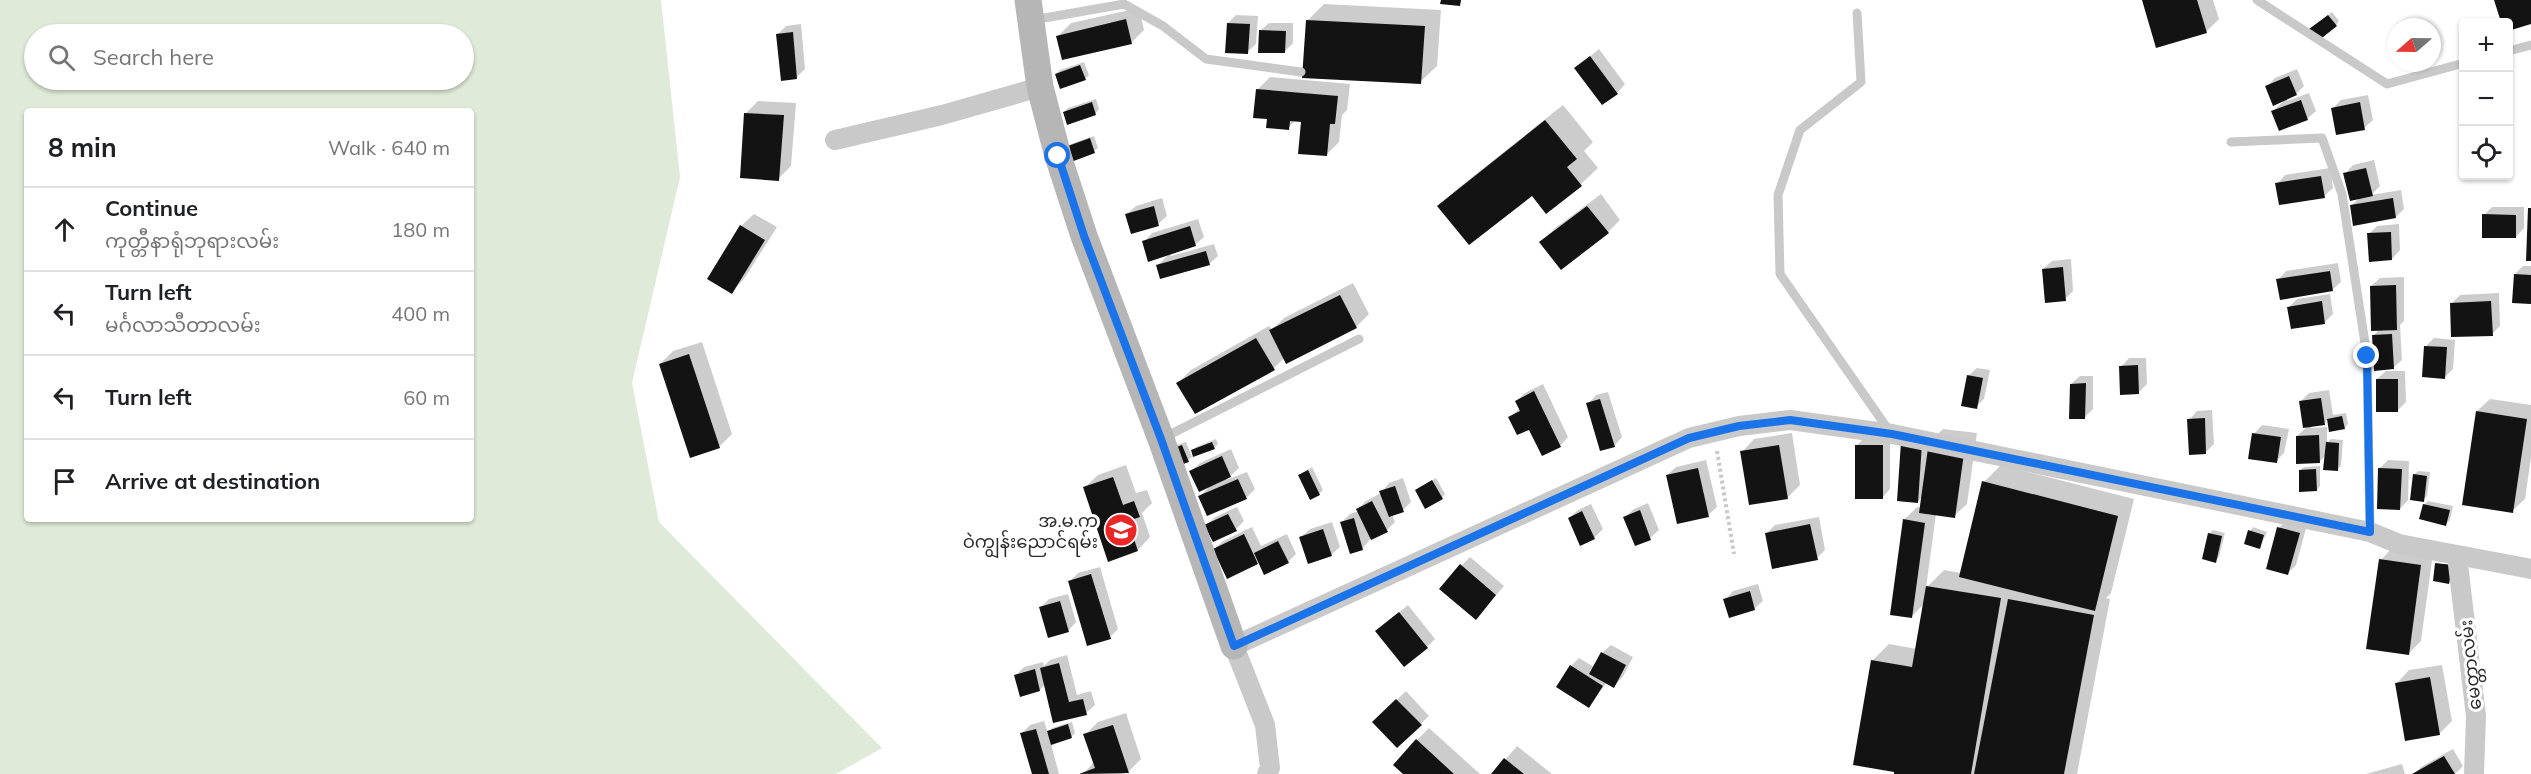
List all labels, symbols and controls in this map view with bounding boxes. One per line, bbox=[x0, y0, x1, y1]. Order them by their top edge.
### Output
north arrow bbox=[2387, 18, 2441, 72]
map controls bbox=[2459, 18, 2513, 180]
button: + bbox=[2459, 18, 2513, 72]
search box bbox=[24, 24, 474, 90]
icon: search bbox=[45, 41, 78, 74]
text: Search here bbox=[93, 43, 214, 71]
button: − bbox=[2459, 72, 2513, 126]
button: locate bbox=[2459, 126, 2513, 180]
text: 8 min bbox=[48, 131, 117, 164]
text: Walk · 640 m bbox=[328, 135, 450, 160]
route start bbox=[1044, 142, 1070, 168]
text: Continue bbox=[105, 194, 198, 222]
icon: ahead bbox=[48, 213, 81, 246]
text: 180 m bbox=[391, 217, 450, 242]
text: ကုတ္တီနာရုံဘုရားလမ်း bbox=[105, 228, 279, 253]
text: Turn left bbox=[105, 278, 192, 306]
icon: left bbox=[48, 297, 81, 330]
text: 400 m bbox=[391, 301, 450, 326]
text: မင်္ဂလာသီတာလမ်း bbox=[105, 312, 261, 337]
route end bbox=[2353, 342, 2379, 368]
icon: left bbox=[48, 381, 81, 414]
text: Turn left bbox=[105, 383, 192, 411]
text: 60 m bbox=[403, 385, 450, 410]
icon: arrive bbox=[48, 465, 81, 498]
text: Arrive at destination bbox=[105, 467, 320, 495]
place label: အ.မ.က ဝဲကျွန်းညောင်ရမ်း bbox=[963, 509, 1098, 559]
school or university icon: အ.မ.က ဝဲကျွန်းညောင်ရမ်း bbox=[1103, 512, 1139, 548]
street label: မေတ္တာလမ်း bbox=[2453, 618, 2490, 711]

